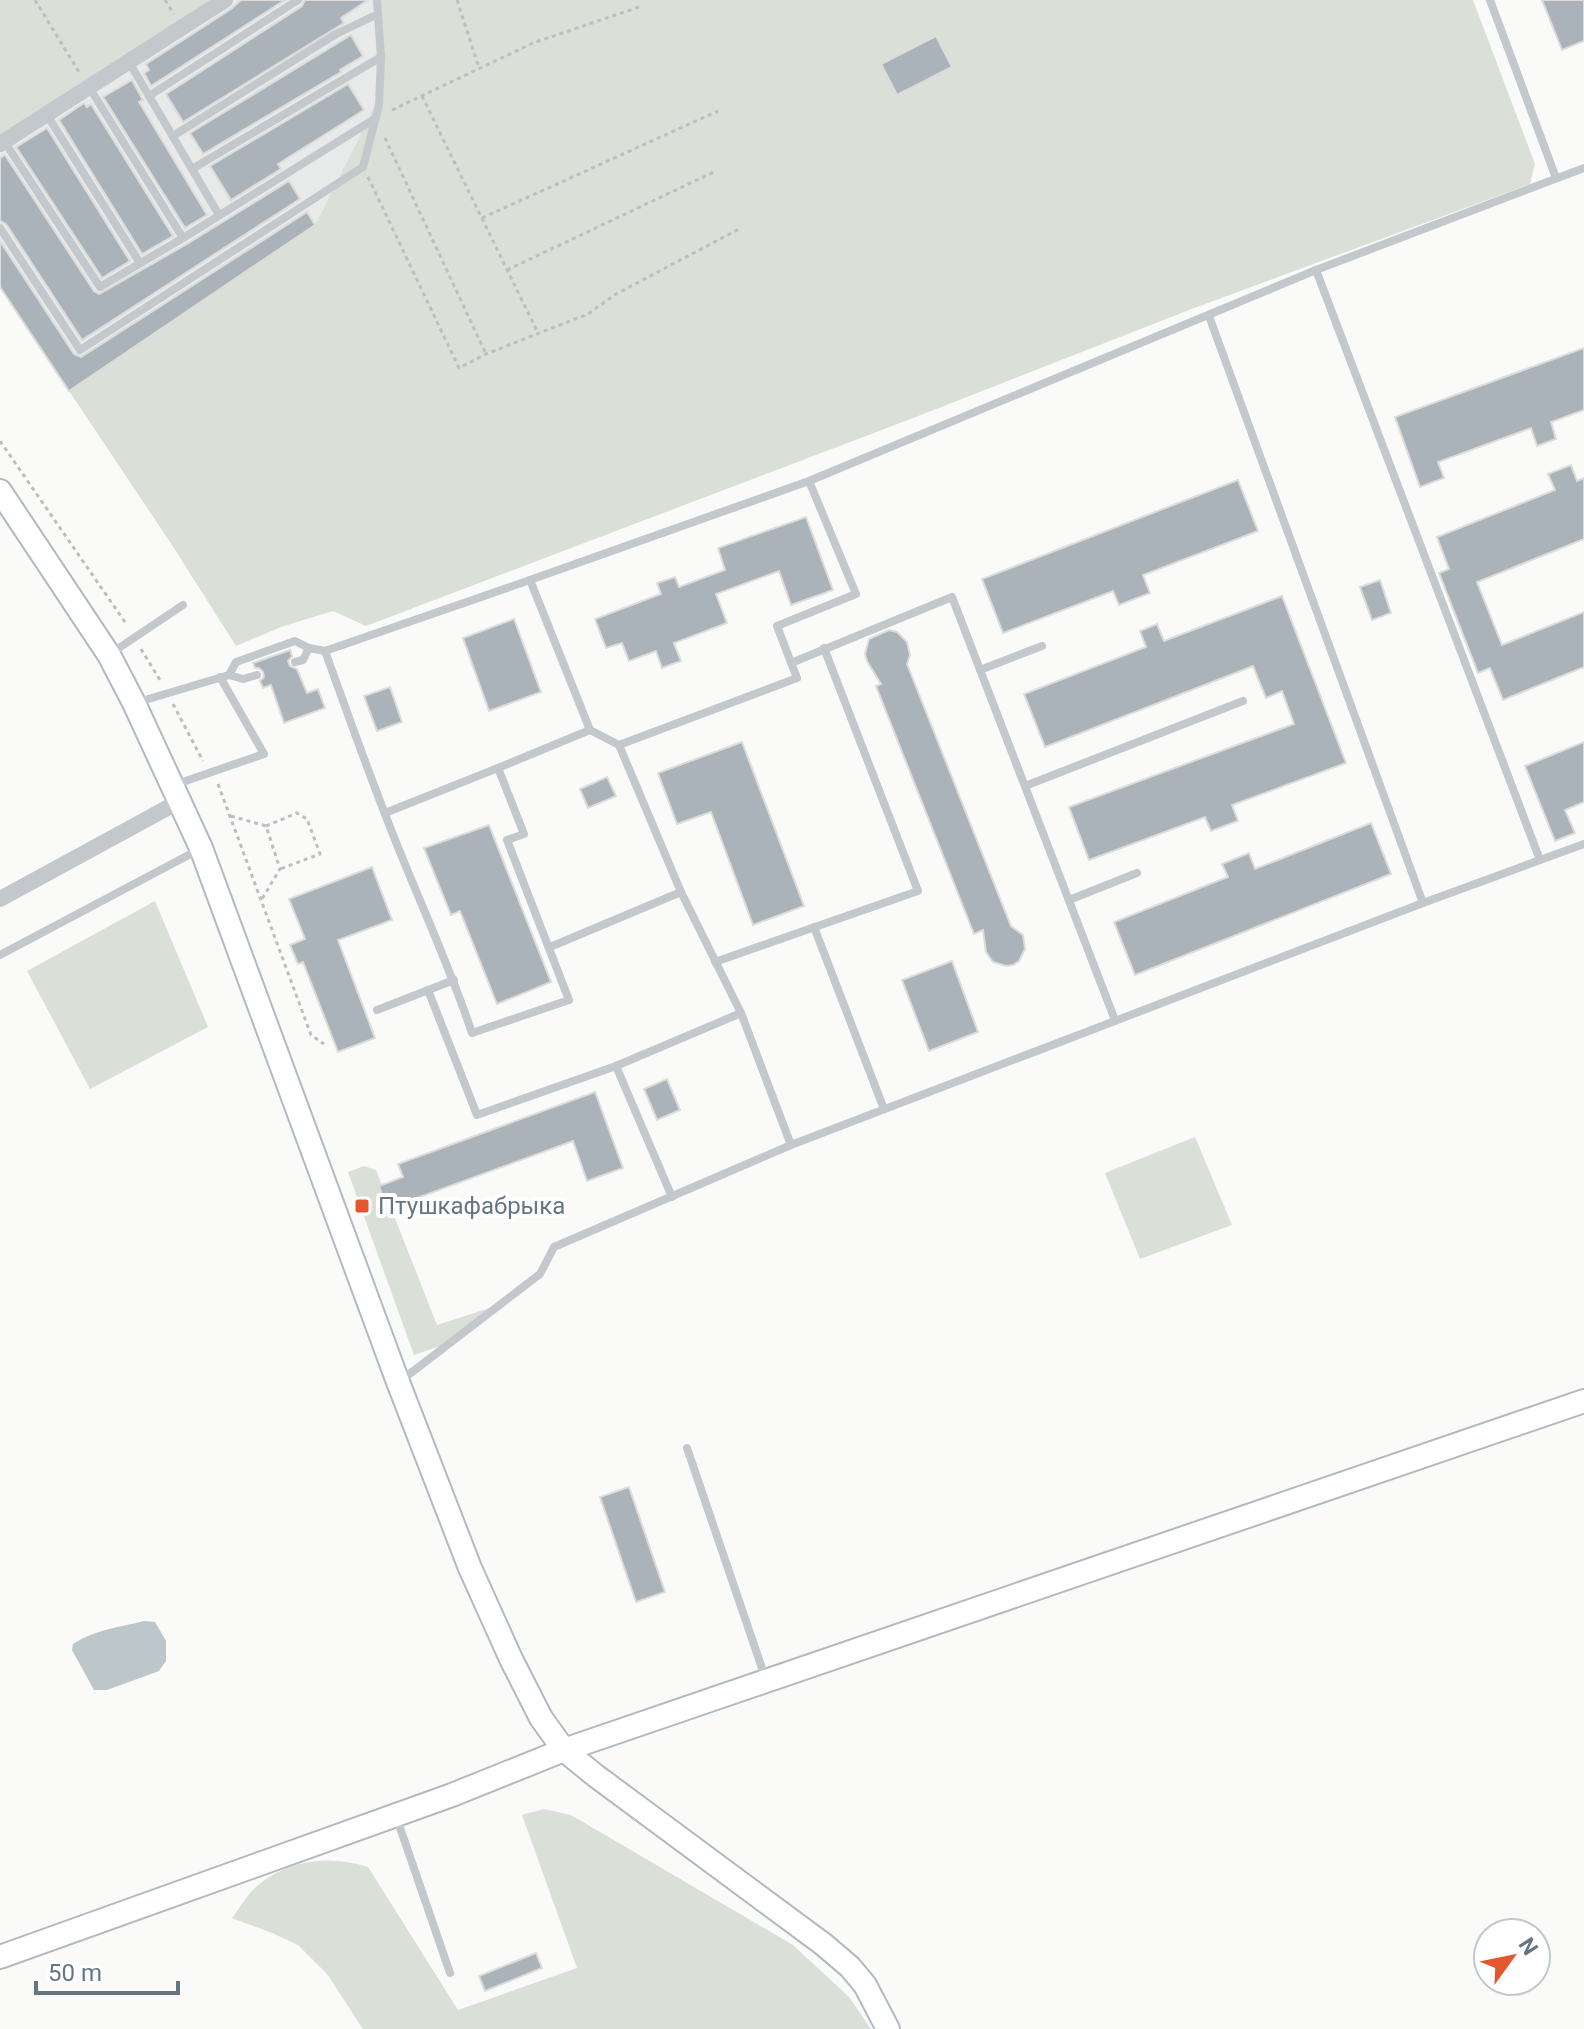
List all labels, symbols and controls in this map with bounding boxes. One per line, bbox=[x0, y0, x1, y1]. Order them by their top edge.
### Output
place label: Птушкафабрыка bbox=[378, 1192, 565, 1220]
marker: Птушкафабрыка bbox=[353, 1197, 371, 1215]
north arrow bbox=[1472, 1917, 1552, 1997]
text: N bbox=[1514, 1933, 1543, 1960]
scale bar bbox=[36, 1945, 178, 1995]
text: 50 m bbox=[48, 1959, 102, 1987]

